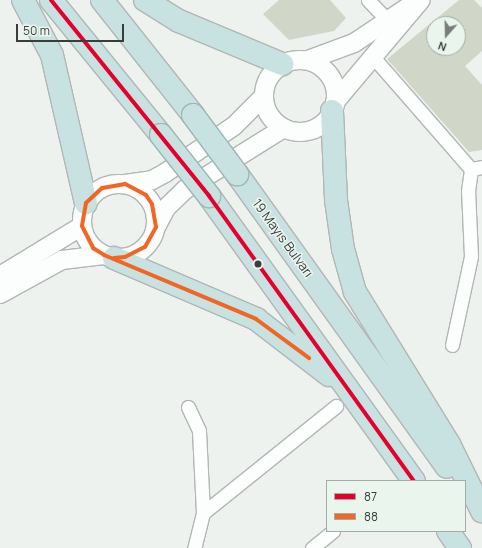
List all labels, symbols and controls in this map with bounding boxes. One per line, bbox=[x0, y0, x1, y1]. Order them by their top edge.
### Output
scale bar bbox=[18, 16, 126, 42]
north arrow bbox=[426, 16, 466, 56]
text: 50 m bbox=[23, 22, 50, 39]
text: N bbox=[436, 38, 448, 55]
street label: 19 Mayıs Bulvarı bbox=[249, 196, 317, 280]
unlabelled marker bbox=[253, 259, 263, 269]
legend bbox=[326, 480, 466, 532]
text: 87 bbox=[364, 488, 377, 505]
text: 88 bbox=[364, 508, 378, 525]

